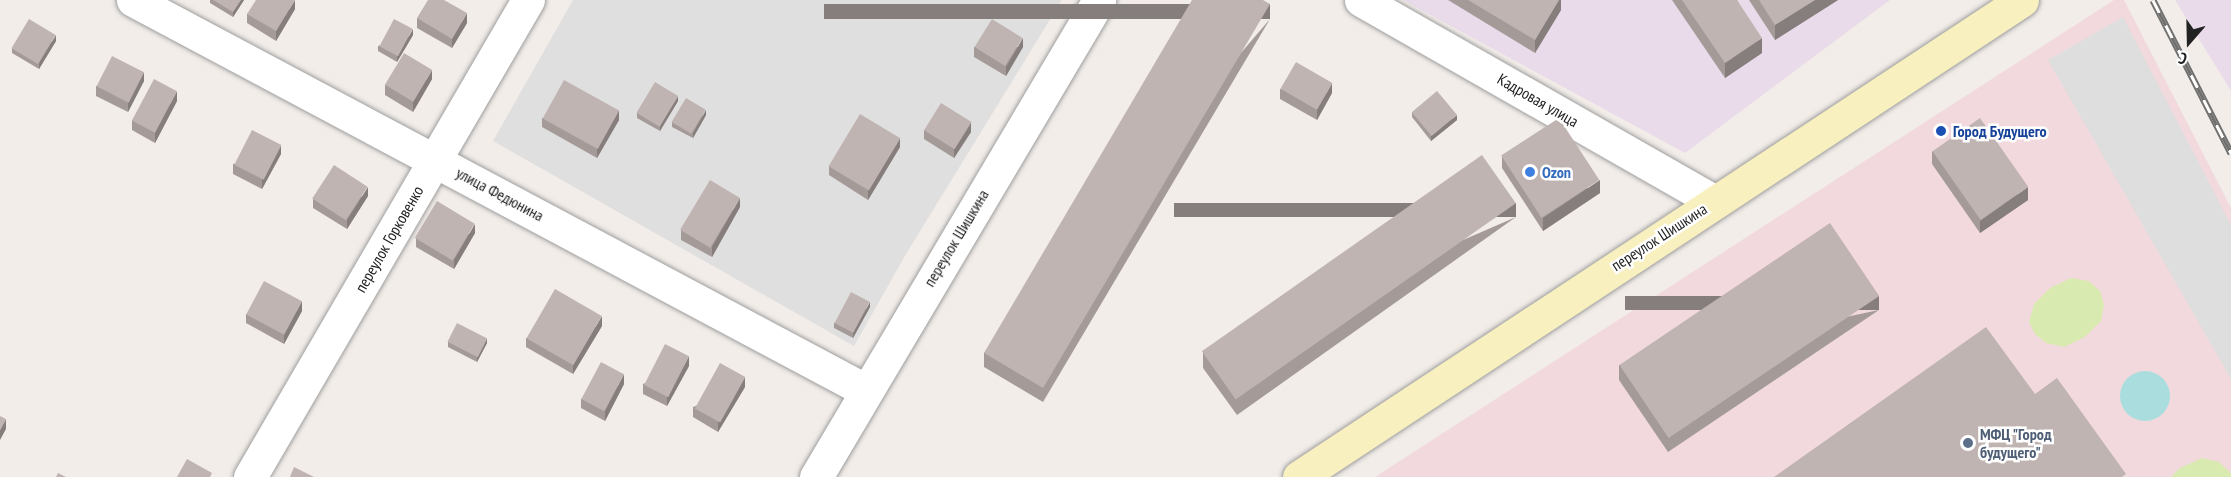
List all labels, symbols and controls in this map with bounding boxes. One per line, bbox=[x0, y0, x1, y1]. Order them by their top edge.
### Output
north arrow bbox=[2159, 12, 2219, 72]
text: С bbox=[2176, 48, 2190, 70]
street label: Кадровая улица bbox=[1494, 69, 1582, 131]
place label: Город Будущего bbox=[1953, 121, 2047, 141]
marker: Город Будущего bbox=[1934, 124, 1948, 138]
place label: Ozon bbox=[1542, 162, 1571, 182]
street label: улица Федюнина bbox=[453, 163, 547, 225]
marker: Ozon bbox=[1523, 165, 1537, 179]
street label: переулок Горковенко bbox=[351, 182, 427, 296]
street label: переулок Шишкина bbox=[919, 186, 993, 290]
street label: переулок Шишкина bbox=[1608, 199, 1710, 275]
place label: МФЦ "Город будущего" bbox=[1980, 424, 2053, 462]
marker: МФЦ "Город будущего" bbox=[1961, 436, 1975, 450]

